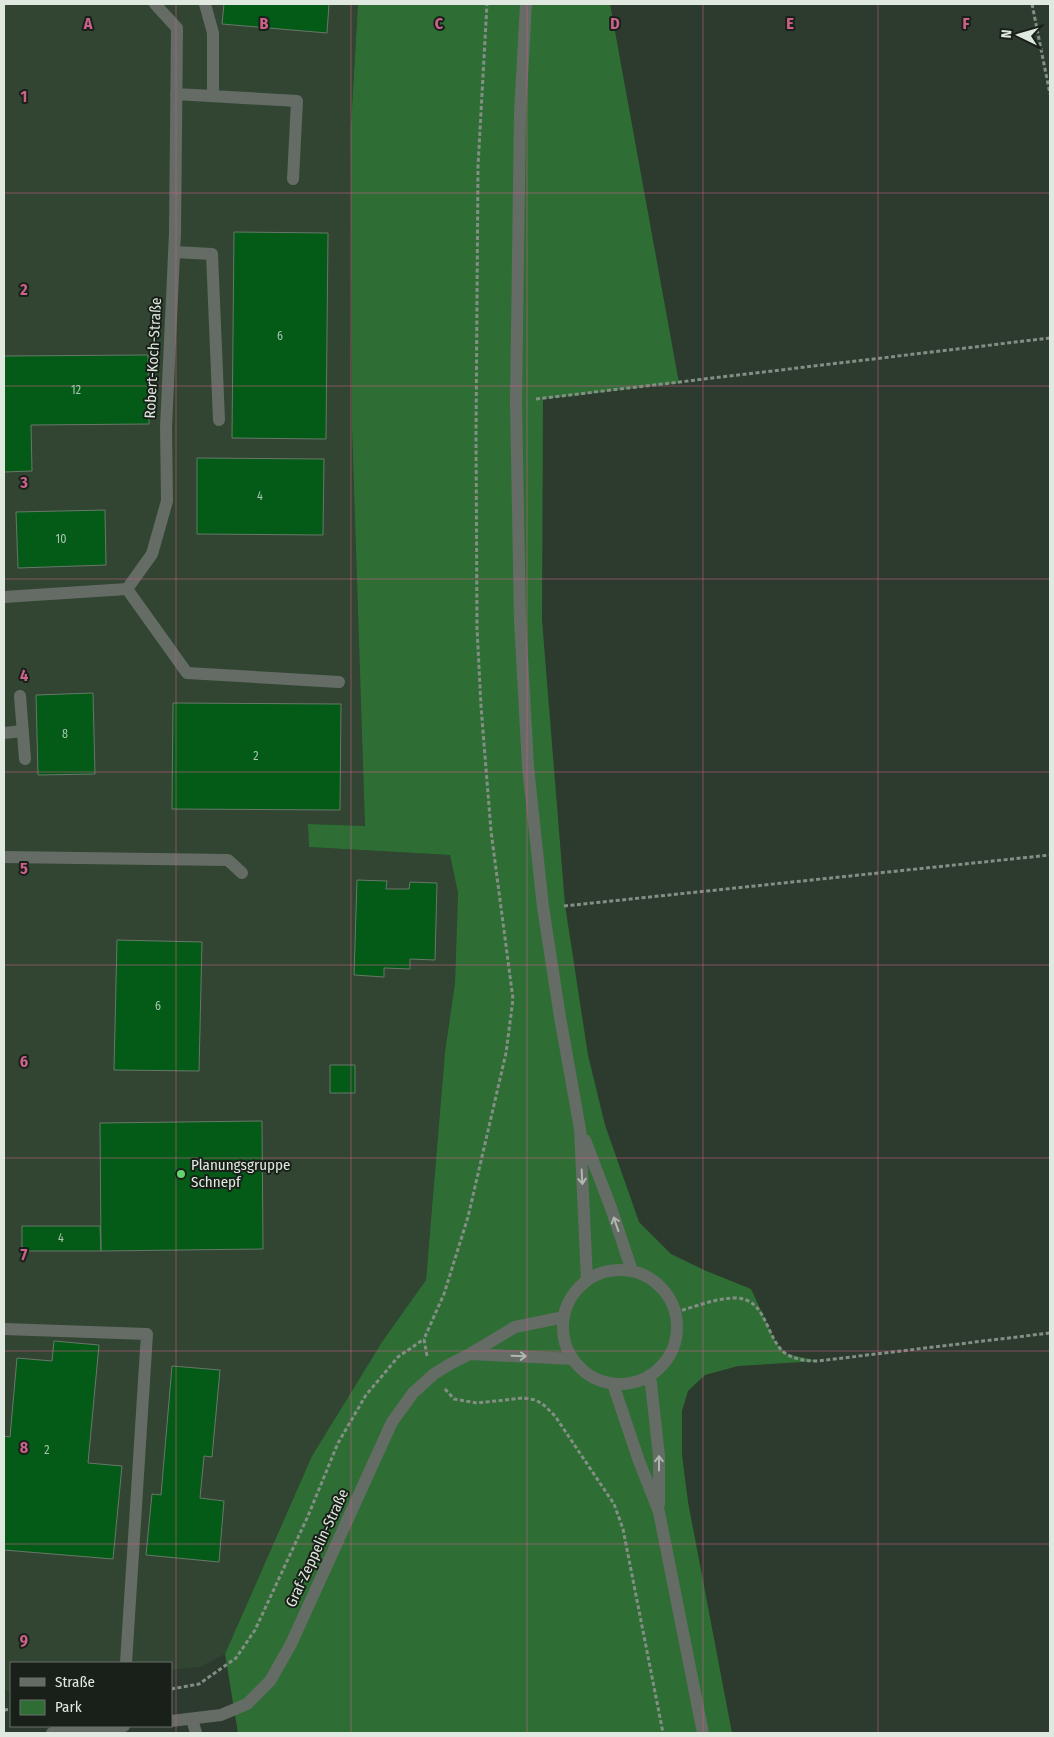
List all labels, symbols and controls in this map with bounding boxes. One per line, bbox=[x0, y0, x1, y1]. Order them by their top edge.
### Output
north arrow bbox=[994, 10, 1044, 60]
text: A bbox=[83, 14, 93, 33]
text: B bbox=[260, 14, 269, 33]
text: C bbox=[435, 14, 444, 33]
text: D bbox=[610, 14, 620, 33]
text: E bbox=[786, 14, 794, 33]
text: F bbox=[962, 14, 970, 33]
text: N bbox=[998, 29, 1015, 39]
text: 1 bbox=[21, 87, 27, 106]
text: 2 bbox=[19, 280, 28, 299]
street label: Robert-Koch-Straße bbox=[141, 297, 165, 419]
house number: 6 bbox=[277, 329, 283, 343]
house number: 12 bbox=[71, 383, 81, 397]
text: 3 bbox=[19, 473, 28, 492]
house number: 4 bbox=[257, 489, 263, 503]
house number: 10 bbox=[56, 532, 66, 546]
text: 4 bbox=[20, 666, 28, 685]
house number: 8 bbox=[62, 727, 68, 741]
house number: 2 bbox=[253, 749, 259, 763]
text: 5 bbox=[20, 859, 28, 878]
house number: 6 bbox=[155, 999, 161, 1013]
text: 6 bbox=[20, 1052, 28, 1071]
place label: Planungsgruppe Schnepf bbox=[191, 1156, 290, 1191]
marker: Planungsgruppe Schnepf bbox=[175, 1168, 187, 1180]
one-way arrow bbox=[578, 1169, 587, 1185]
one-way arrow bbox=[611, 1217, 621, 1233]
house number: 4 bbox=[58, 1231, 64, 1245]
text: 7 bbox=[21, 1245, 28, 1264]
one-way arrow bbox=[511, 1351, 527, 1360]
text: 8 bbox=[20, 1438, 29, 1457]
house number: 2 bbox=[44, 1443, 50, 1457]
one-way arrow bbox=[654, 1455, 664, 1472]
street label: Graf-Zeppelin-Straße bbox=[282, 1486, 352, 1610]
text: 9 bbox=[20, 1631, 28, 1650]
legend bbox=[10, 1662, 172, 1727]
text: Straße bbox=[55, 1673, 95, 1691]
text: Park bbox=[55, 1698, 82, 1716]

